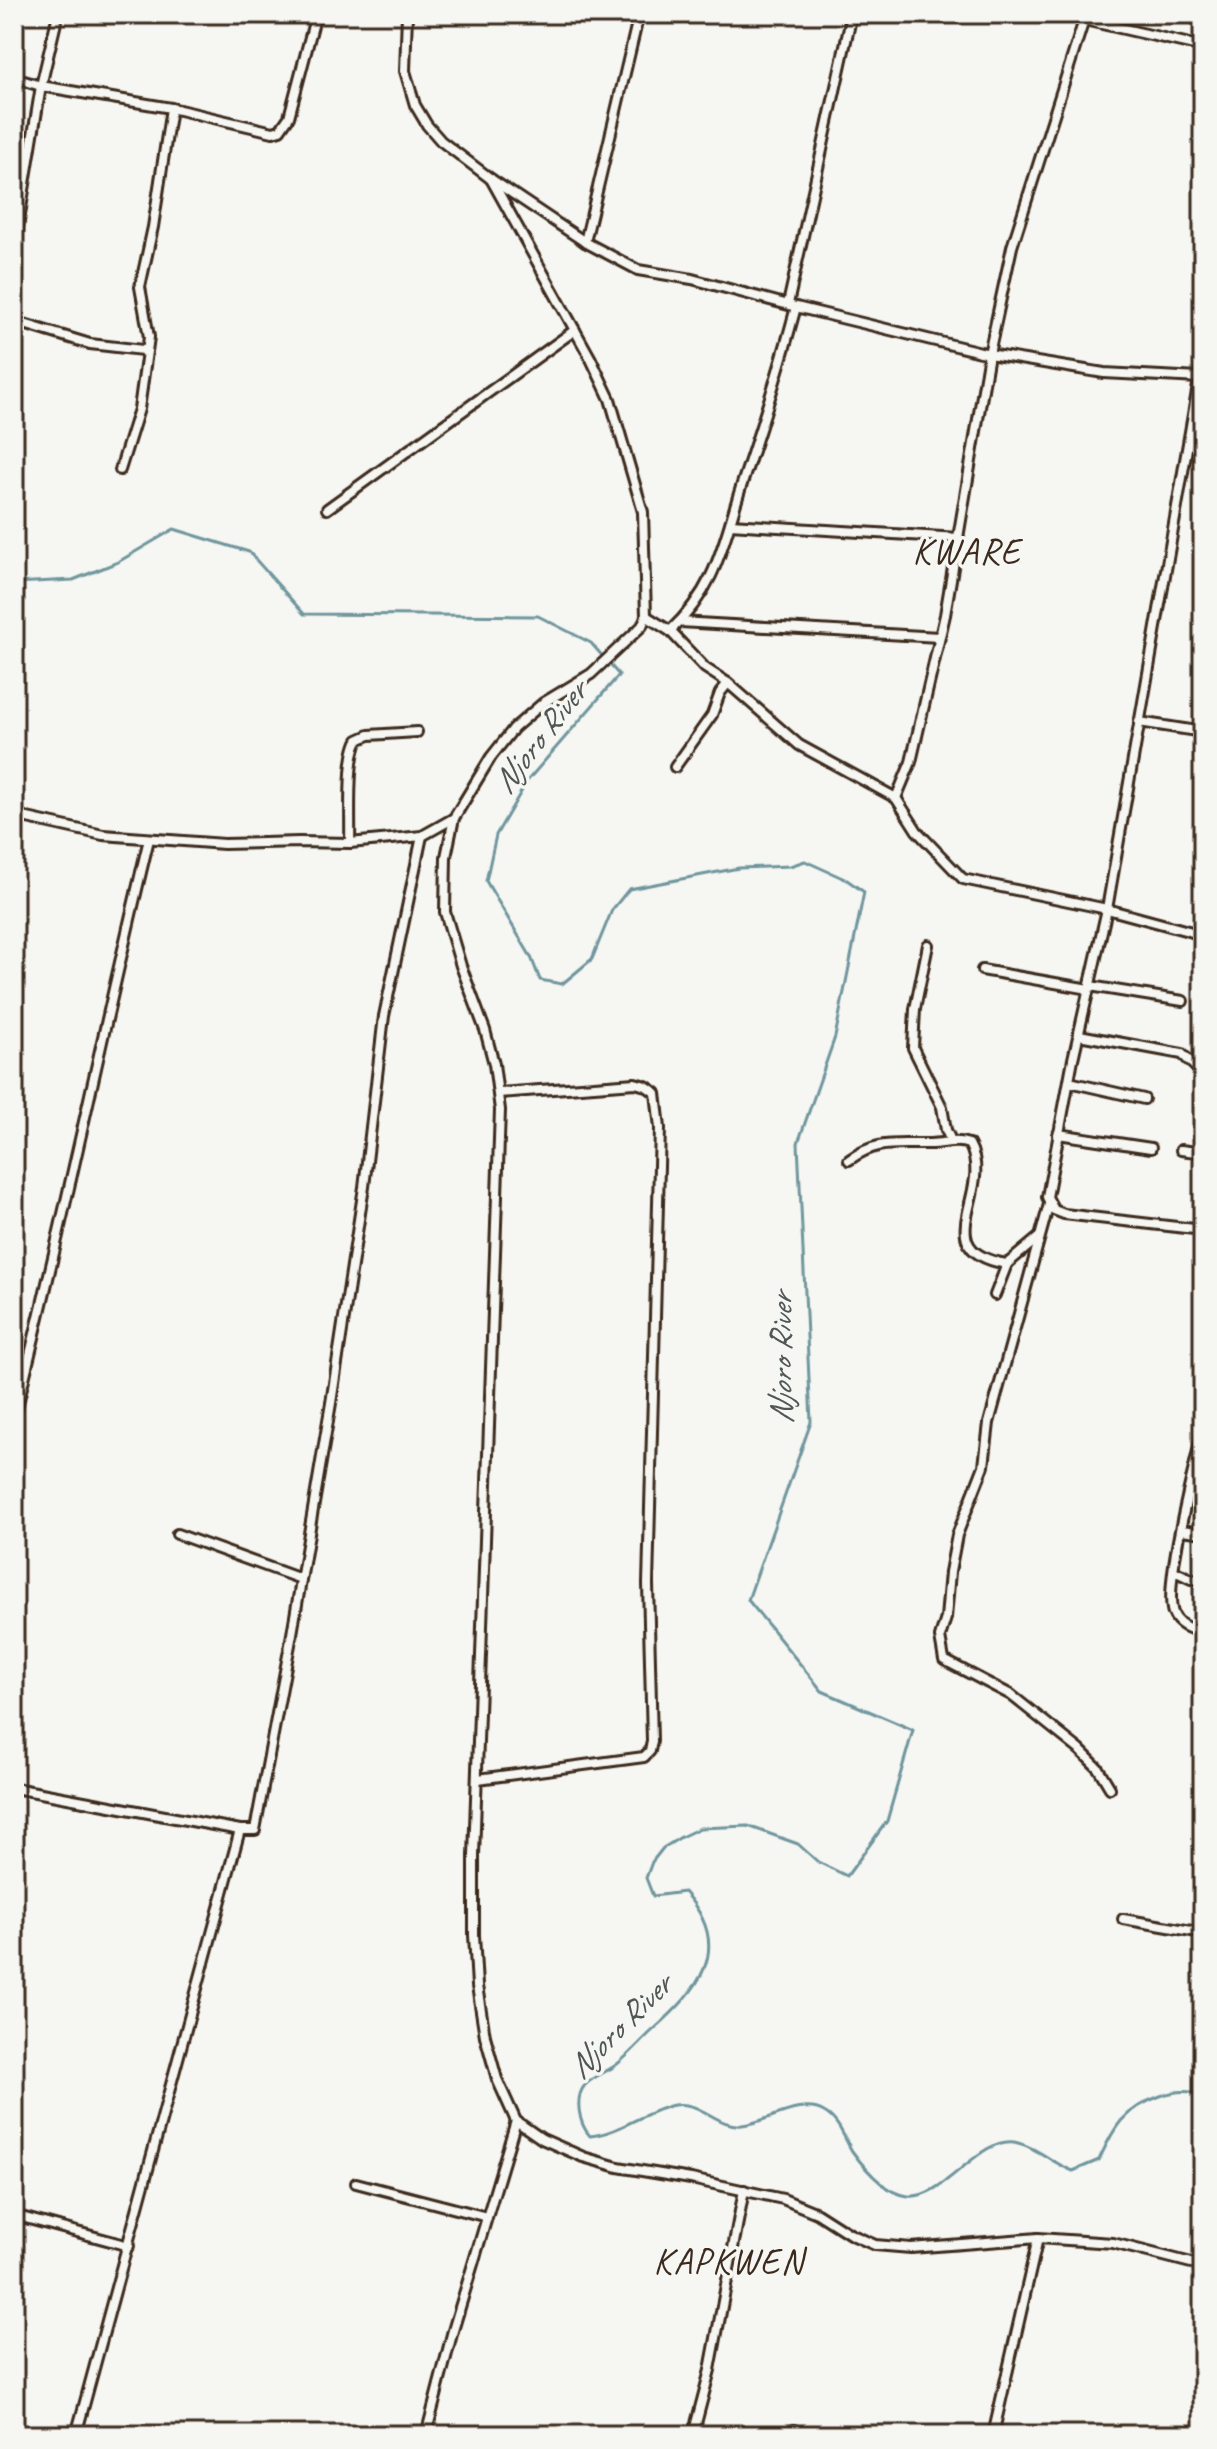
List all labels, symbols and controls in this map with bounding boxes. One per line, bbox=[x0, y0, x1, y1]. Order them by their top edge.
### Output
district label: KWARE bbox=[913, 528, 1023, 574]
water label: Njoro River bbox=[482, 668, 600, 802]
water label: Njoro River bbox=[759, 1288, 802, 1424]
water label: Njoro River bbox=[558, 1961, 684, 2087]
district label: KAPKWEN bbox=[654, 2238, 808, 2284]

